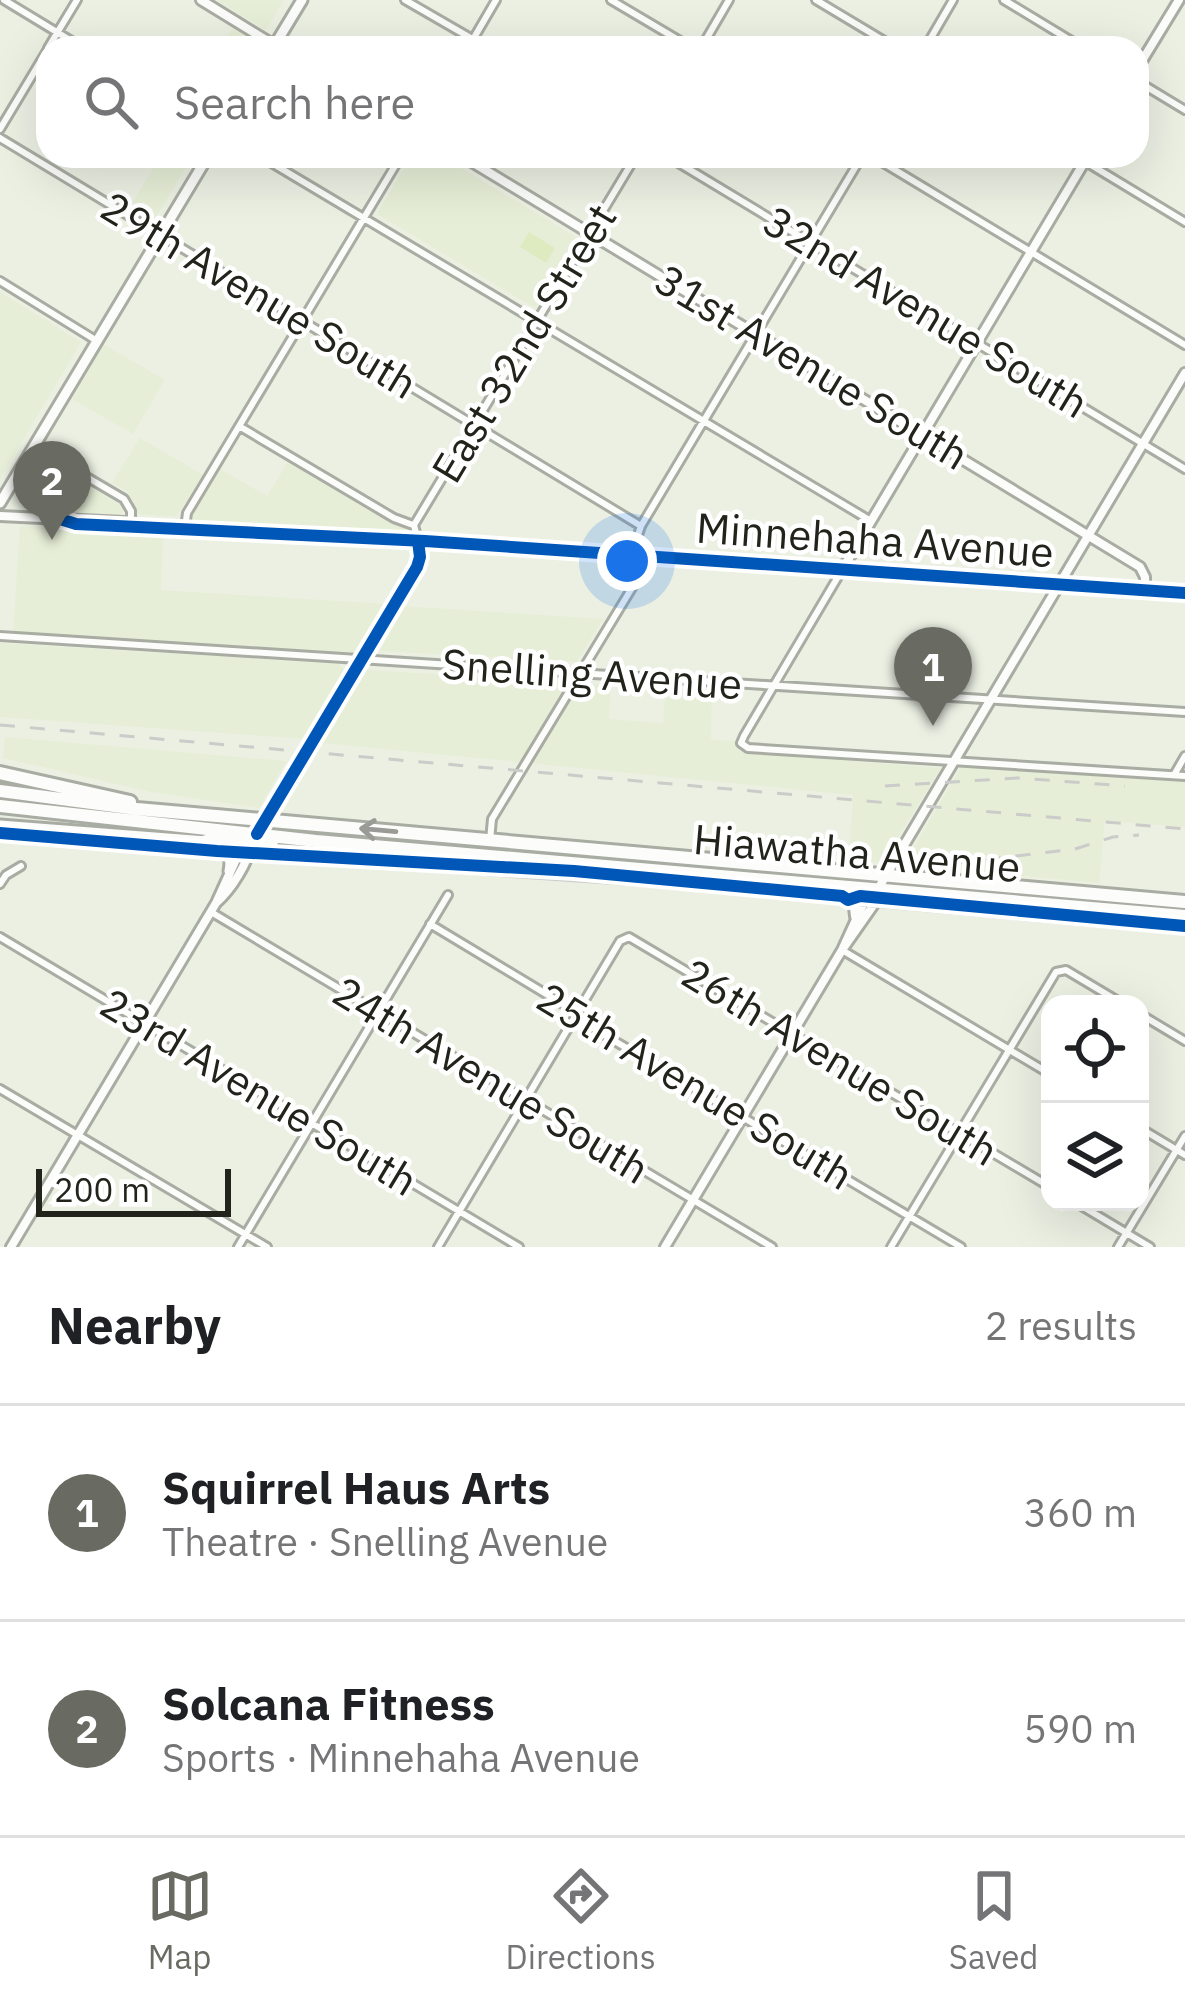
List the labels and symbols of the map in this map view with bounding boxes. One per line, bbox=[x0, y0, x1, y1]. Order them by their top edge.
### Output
street label: 29th Avenue South bbox=[91, 178, 427, 411]
street label: East 32nd Street bbox=[419, 193, 628, 492]
street label: 32nd Avenue South bbox=[754, 193, 1099, 430]
street label: 31st Avenue South bbox=[646, 251, 979, 482]
pin: 2 bbox=[13, 441, 91, 540]
street label: Minnehaha Avenue bbox=[695, 500, 1056, 579]
your location bbox=[597, 531, 657, 591]
pin: 1 bbox=[894, 627, 972, 726]
street label: Snelling Avenue bbox=[440, 636, 744, 711]
street label: Hiawatha Avenue bbox=[691, 811, 1023, 894]
one-way arrow bbox=[359, 819, 398, 842]
street label: 26th Avenue South bbox=[672, 945, 1008, 1178]
street label: 24th Avenue South bbox=[323, 963, 659, 1196]
street label: 25th Avenue South bbox=[527, 969, 863, 1202]
street label: 23rd Avenue South bbox=[91, 975, 428, 1208]
scale bar bbox=[36, 1163, 231, 1216]

